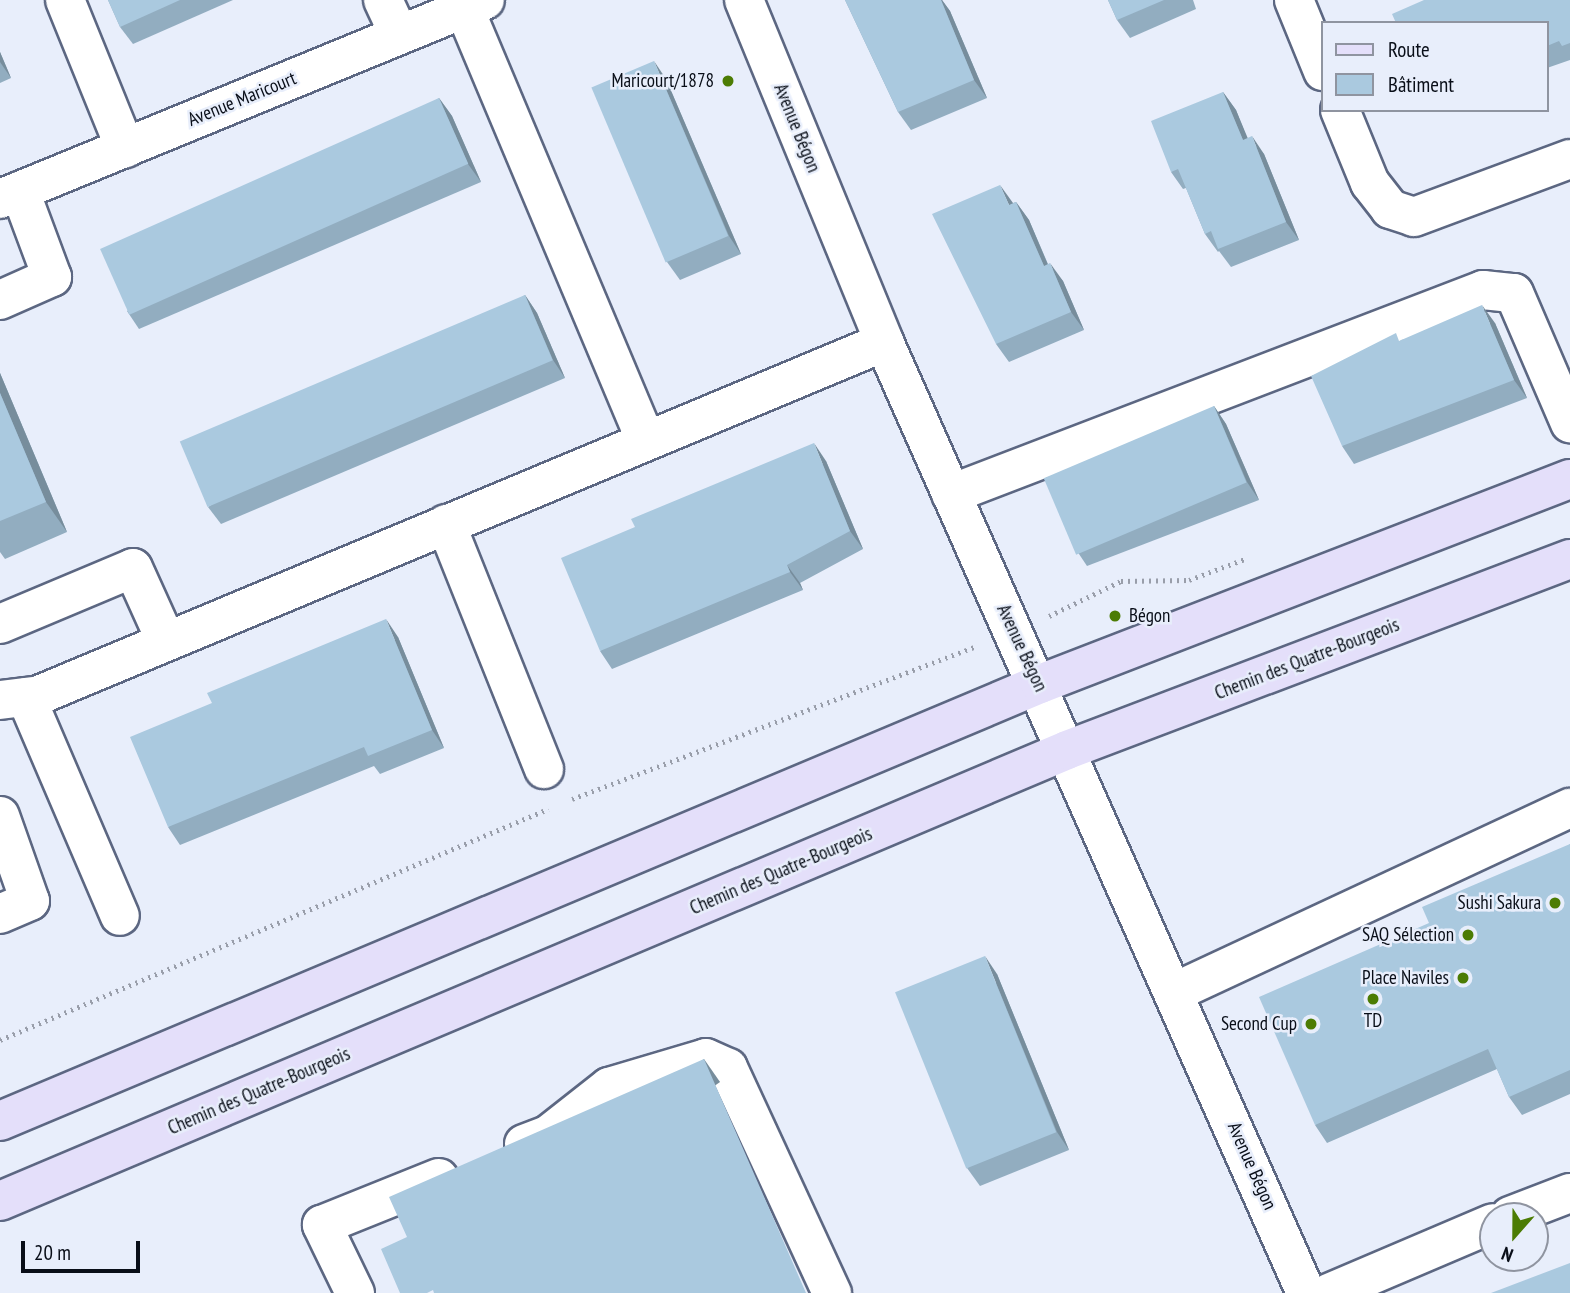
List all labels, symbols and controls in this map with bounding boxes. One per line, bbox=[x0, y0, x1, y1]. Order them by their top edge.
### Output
legend bbox=[1322, 21, 1549, 112]
text: Route bbox=[1388, 36, 1430, 63]
street label: Avenue Maricourt bbox=[184, 67, 300, 131]
place label: Maricourt/1878 bbox=[611, 70, 714, 92]
text: Bâtiment bbox=[1388, 71, 1454, 98]
marker: Maricourt/1878 bbox=[720, 73, 736, 89]
street label: Avenue Bégon bbox=[769, 80, 825, 176]
street label: Avenue Bégon bbox=[992, 601, 1052, 695]
place label: Bégon bbox=[1129, 605, 1170, 627]
marker: Bégon bbox=[1107, 608, 1123, 624]
street label: Chemin des Quatre-Bourgeois bbox=[1212, 613, 1402, 705]
street label: Chemin des Quatre-Bourgeois bbox=[687, 822, 875, 920]
place label: Sushi Sakura bbox=[1458, 892, 1541, 914]
marker: Sushi Sakura bbox=[1547, 895, 1563, 911]
place label: SAQ Sélection bbox=[1362, 924, 1454, 946]
marker: SAQ Sélection bbox=[1460, 927, 1476, 943]
place label: Place Naviles bbox=[1362, 967, 1449, 989]
marker: Place Naviles bbox=[1455, 970, 1471, 986]
marker: TD bbox=[1365, 991, 1381, 1007]
place label: TD bbox=[1364, 1010, 1382, 1032]
place label: Second Cup bbox=[1221, 1013, 1297, 1035]
marker: Second Cup bbox=[1303, 1016, 1319, 1032]
street label: Chemin des Quatre-Bourgeois bbox=[165, 1042, 353, 1140]
street label: Avenue Bégon bbox=[1223, 1119, 1281, 1213]
north arrow bbox=[1479, 1202, 1549, 1272]
scale bar bbox=[24, 1226, 144, 1270]
text: 20 m bbox=[34, 1239, 71, 1266]
text: N bbox=[1498, 1242, 1516, 1268]

